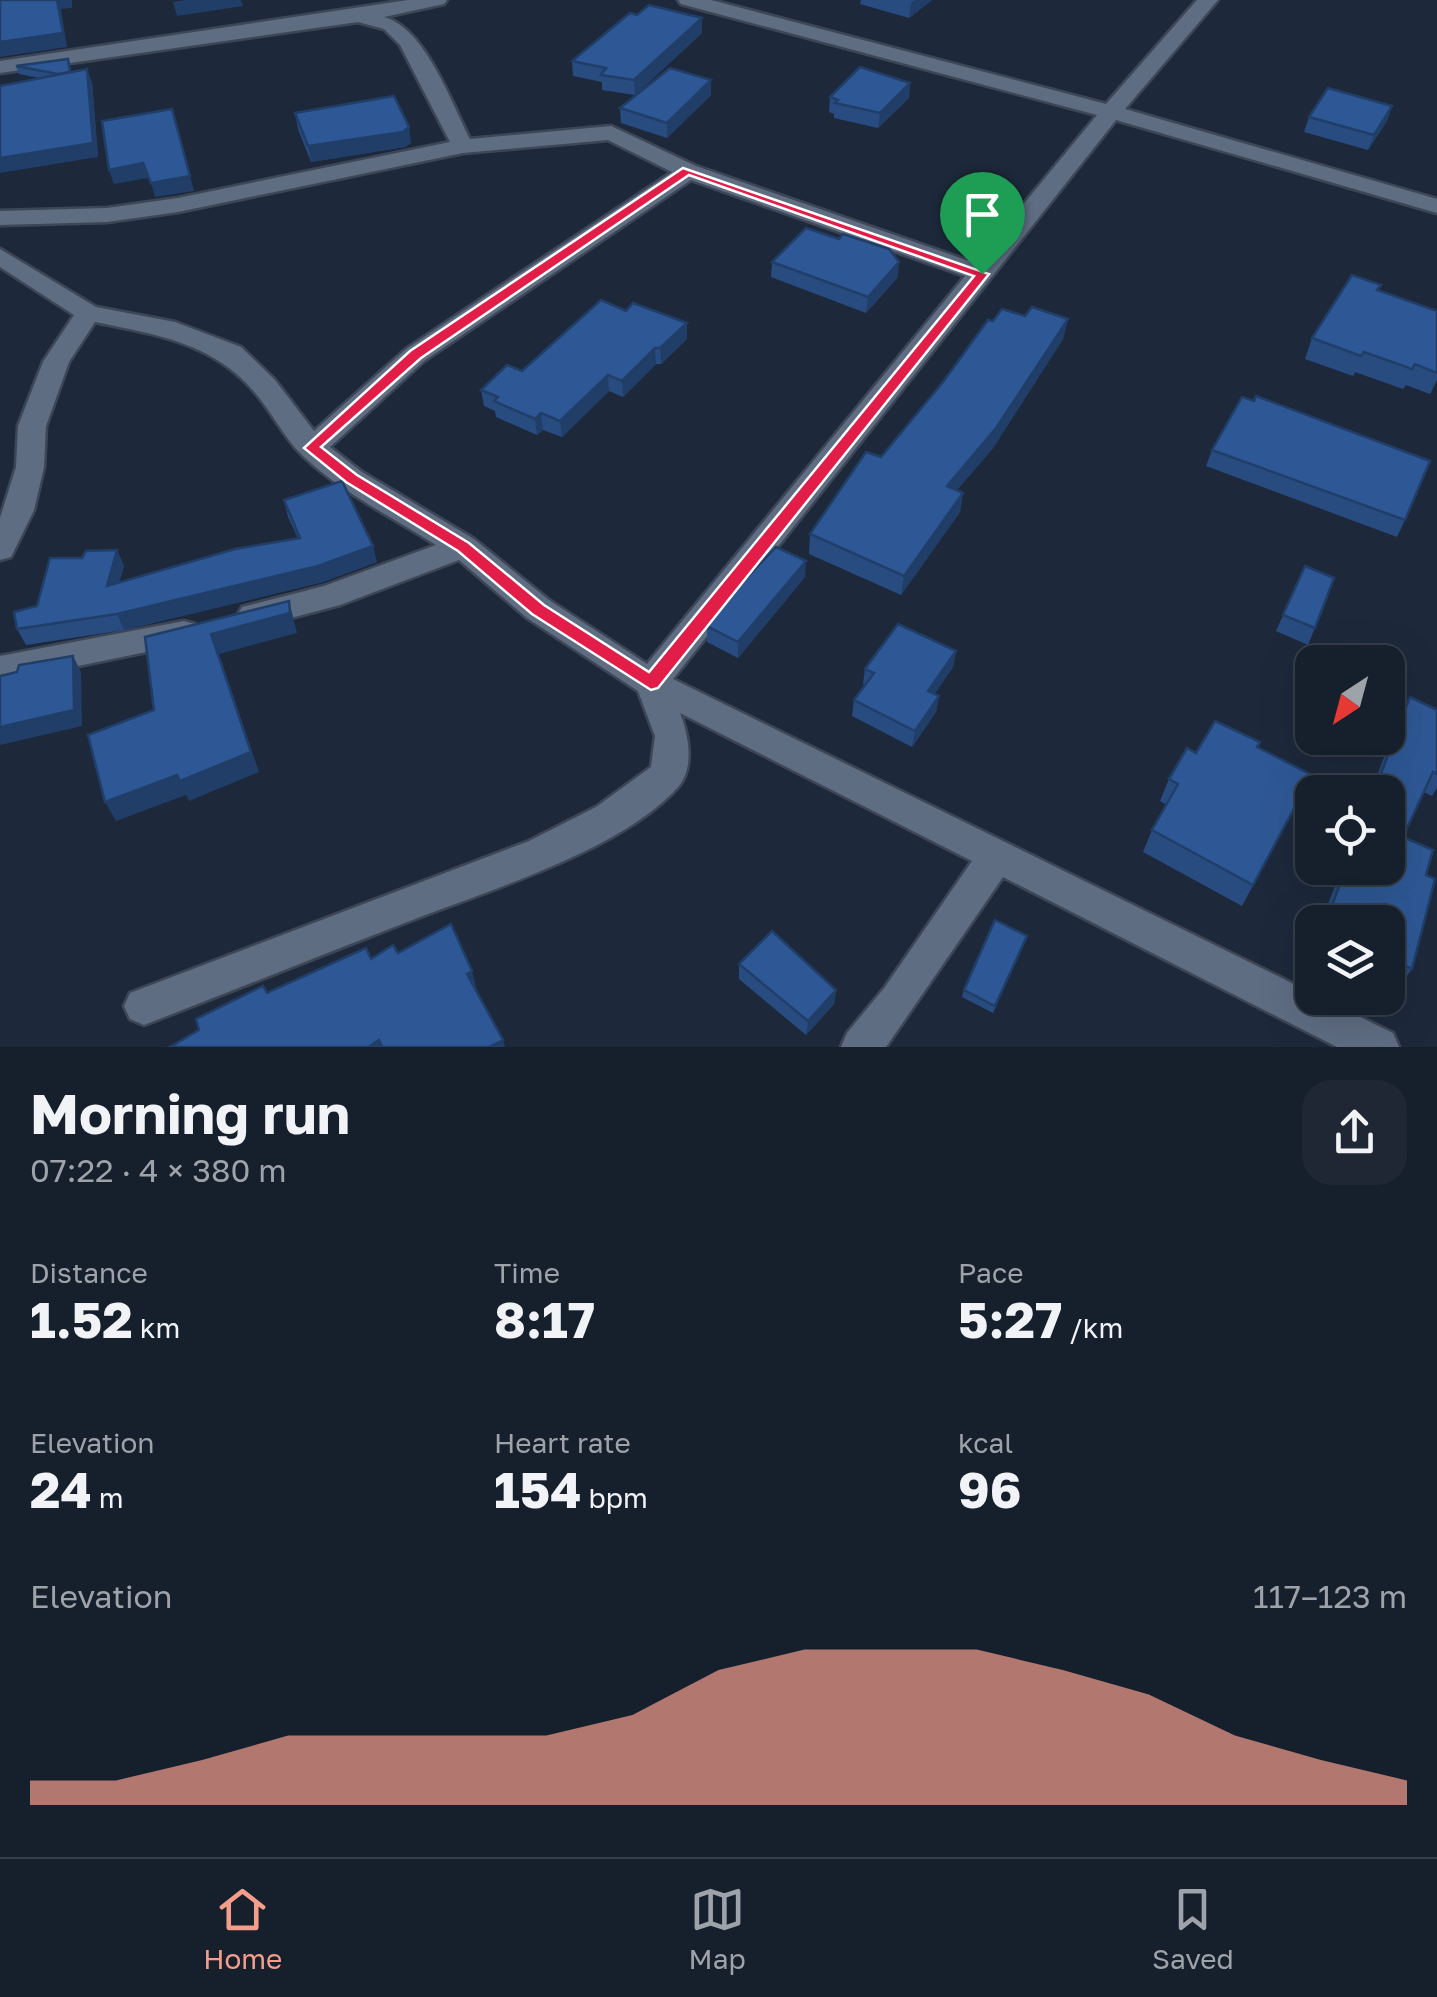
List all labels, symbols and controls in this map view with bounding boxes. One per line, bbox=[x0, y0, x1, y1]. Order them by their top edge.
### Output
pin bbox=[940, 172, 1025, 275]
icon: arrive bbox=[955, 187, 1010, 242]
north arrow bbox=[1295, 645, 1405, 755]
map controls bbox=[1295, 645, 1405, 1015]
button: locate bbox=[1295, 775, 1405, 885]
button: layers bbox=[1295, 905, 1405, 1015]
text: Morning run bbox=[30, 1080, 350, 1146]
button: share bbox=[1302, 1080, 1407, 1185]
text: 07:22 · 4 × 380 m bbox=[30, 1151, 287, 1189]
text: Distance bbox=[30, 1256, 148, 1289]
text: Time bbox=[494, 1256, 560, 1289]
text: Pace bbox=[958, 1256, 1023, 1289]
text: 1.52 bbox=[30, 1289, 133, 1349]
text: 8:17 bbox=[494, 1289, 595, 1349]
text: 5:27 bbox=[958, 1289, 1062, 1349]
text: km bbox=[133, 1311, 180, 1344]
text: /km bbox=[1062, 1311, 1123, 1344]
text: Elevation bbox=[30, 1426, 155, 1459]
text: Heart rate bbox=[494, 1426, 631, 1459]
text: kcal bbox=[958, 1426, 1013, 1459]
text: 24 bbox=[30, 1459, 92, 1519]
text: 154 bbox=[494, 1459, 582, 1519]
text: 96 bbox=[958, 1459, 1022, 1519]
text: m bbox=[92, 1481, 124, 1514]
text: bpm bbox=[582, 1481, 648, 1514]
text: Elevation bbox=[30, 1577, 172, 1615]
text: 117–123 m bbox=[1253, 1577, 1407, 1615]
tab: Home bbox=[203, 1882, 282, 1975]
tab: Map bbox=[689, 1882, 746, 1975]
tab: Saved bbox=[1152, 1882, 1234, 1975]

